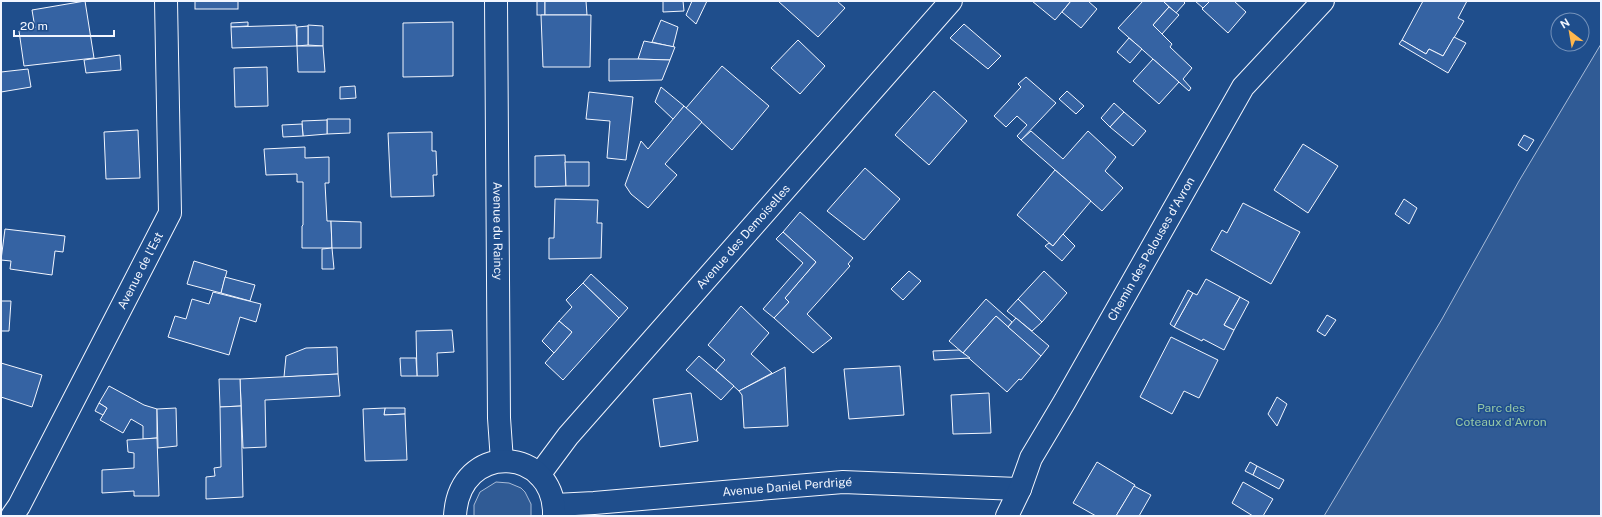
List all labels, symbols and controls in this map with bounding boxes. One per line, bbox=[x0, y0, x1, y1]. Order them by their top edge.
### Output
scale bar bbox=[14, 12, 114, 38]
north arrow bbox=[1550, 12, 1590, 52]
text: N bbox=[1558, 16, 1572, 31]
text: 20 m bbox=[20, 19, 48, 33]
street label: Chemin des Pelouses d'Avron bbox=[1105, 174, 1198, 323]
street label: Avenue du Raincy bbox=[490, 182, 505, 281]
street label: Avenue des Demoiselles bbox=[694, 182, 793, 292]
street label: Avenue de l'Est bbox=[115, 229, 166, 312]
park label: Parc des Coteaux d'Avron bbox=[1455, 401, 1547, 429]
street label: Avenue Daniel Perdrigé bbox=[722, 475, 853, 499]

